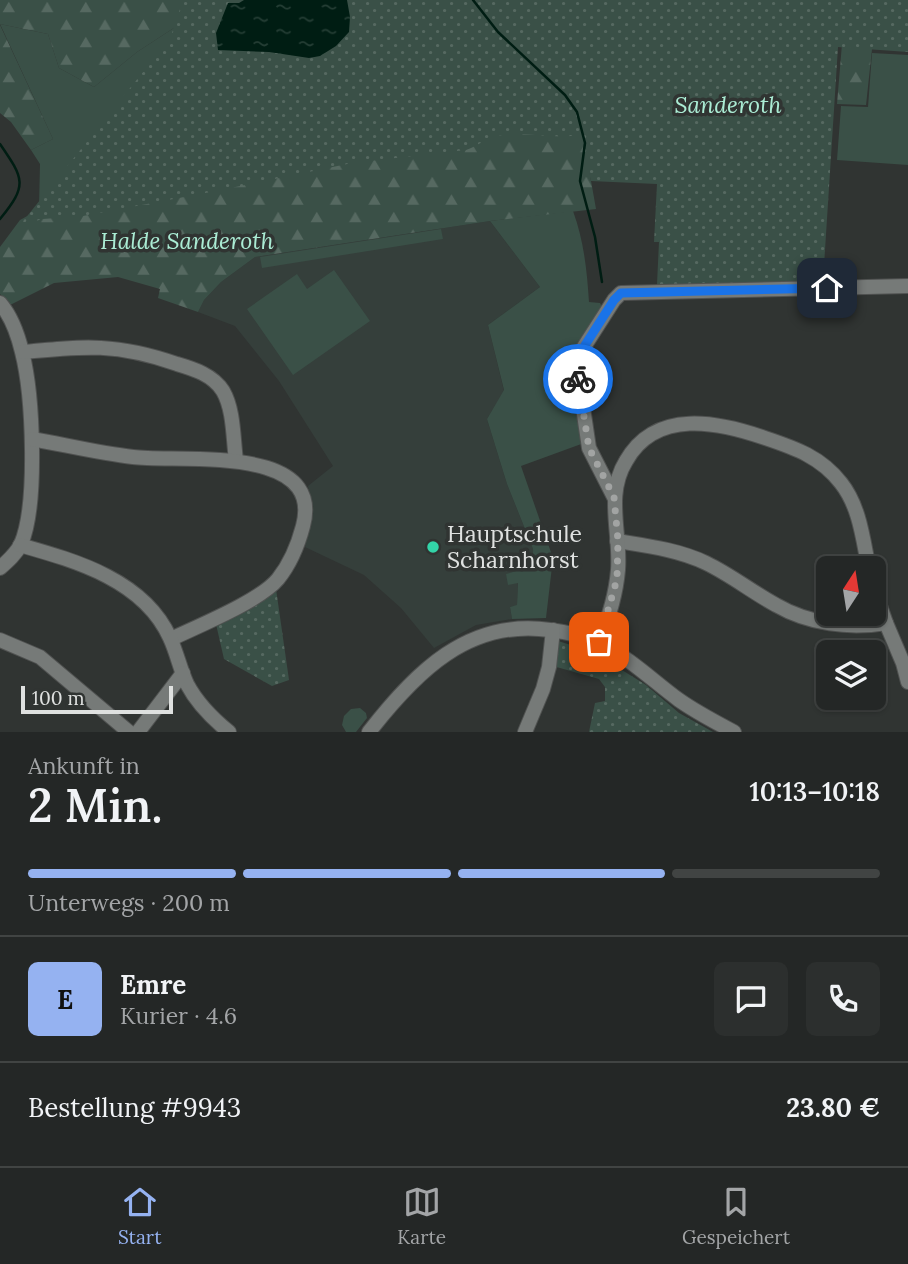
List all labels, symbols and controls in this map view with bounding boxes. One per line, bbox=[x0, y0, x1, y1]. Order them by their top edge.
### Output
park label: Sanderoth bbox=[674, 90, 782, 119]
park label: Halde Sanderoth bbox=[100, 226, 274, 255]
pin bbox=[797, 258, 857, 318]
icon: home bbox=[808, 269, 846, 307]
courier bbox=[543, 344, 613, 414]
icon: bike bbox=[559, 360, 597, 398]
place label: Hauptschule Scharnhorst bbox=[447, 519, 582, 574]
marker: Hauptschule Scharnhorst bbox=[425, 539, 441, 555]
north arrow bbox=[816, 556, 886, 626]
map controls bbox=[816, 556, 886, 710]
pin bbox=[569, 612, 629, 672]
icon: bag bbox=[580, 623, 618, 661]
button: layers bbox=[816, 640, 886, 710]
scale bar bbox=[21, 683, 173, 715]
text: 100 m bbox=[32, 686, 85, 710]
text: Ankunft in bbox=[28, 751, 140, 780]
text: 10:13–10:18 bbox=[749, 775, 880, 808]
text: 2 Min. bbox=[28, 776, 162, 835]
text: Unterwegs · 200 m bbox=[28, 888, 230, 917]
button: chat bbox=[714, 962, 788, 1036]
button: phone bbox=[806, 962, 880, 1036]
text: Emre bbox=[120, 968, 186, 1001]
text: E bbox=[57, 983, 73, 1016]
text: Kurier · 4.6 bbox=[120, 1001, 237, 1030]
text: Bestellung #9943 bbox=[28, 1091, 241, 1124]
text: 23.80 € bbox=[786, 1091, 880, 1124]
tab: Start bbox=[118, 1183, 162, 1249]
tab: Karte bbox=[397, 1183, 446, 1249]
tab: Gespeichert bbox=[682, 1183, 790, 1249]

